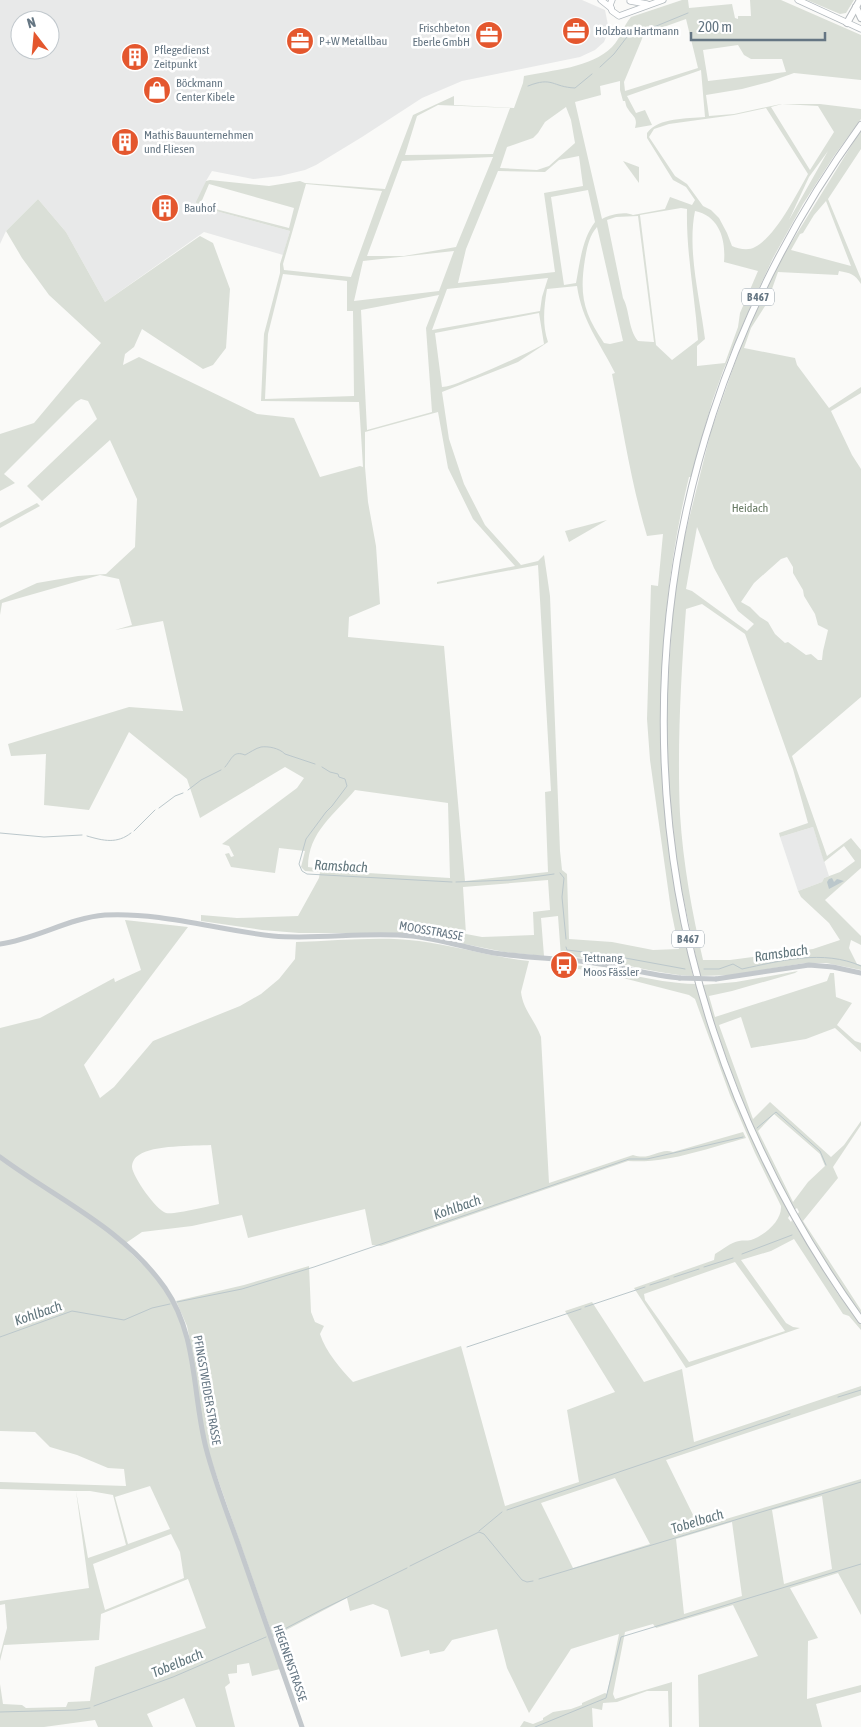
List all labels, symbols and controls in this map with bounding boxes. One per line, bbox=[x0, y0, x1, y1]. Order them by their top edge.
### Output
north arrow bbox=[10, 10, 60, 60]
scale bar bbox=[691, 10, 825, 42]
text: N bbox=[25, 14, 38, 31]
office icon: Holzbau Hartmann bbox=[561, 16, 591, 46]
text: 200 m bbox=[698, 18, 732, 35]
office icon: Frischbeton Eberle GmbH bbox=[474, 20, 504, 50]
place label: Frischbeton Eberle GmbH bbox=[412, 21, 470, 49]
place label: Holzbau Hartmann bbox=[595, 24, 679, 38]
office icon: P+W Metallbau bbox=[285, 26, 315, 56]
place label: P+W Metallbau bbox=[319, 34, 388, 48]
building icon: Pflegedienst Zeitpunkt bbox=[120, 42, 150, 72]
place label: Pflegedienst Zeitpunkt bbox=[154, 43, 210, 71]
shop icon: Böckmann Center Kibele bbox=[142, 75, 172, 105]
place label: Böckmann Center Kibele bbox=[176, 76, 235, 104]
building icon: Mathis Bauunternehmen und Fliesen bbox=[110, 127, 140, 157]
place label: Mathis Bauunternehmen und Fliesen bbox=[144, 128, 254, 156]
building icon: Bauhof bbox=[150, 193, 180, 223]
place label: Bauhof bbox=[184, 201, 217, 215]
road number: B 467 bbox=[742, 288, 774, 306]
park label: Heidach bbox=[732, 501, 768, 515]
water label: Ramsbach bbox=[314, 857, 368, 875]
street label: MOOSSTRASSE bbox=[398, 919, 464, 943]
road number: B 467 bbox=[672, 931, 704, 948]
water label: Ramsbach bbox=[753, 941, 809, 965]
bus stop icon: Tettnang, Moos Fässler bbox=[549, 950, 579, 980]
place label: Tettnang, Moos Fässler bbox=[583, 951, 639, 979]
water label: Kohlbach bbox=[431, 1191, 483, 1223]
water label: Kohlbach bbox=[12, 1297, 64, 1329]
street label: PFINGSTWEIDER STRASSE bbox=[190, 1334, 224, 1446]
water label: Tobelbach bbox=[669, 1505, 725, 1537]
street label: HEGENENSTRASSE bbox=[270, 1623, 310, 1703]
water label: Tobelbach bbox=[149, 1645, 205, 1680]

